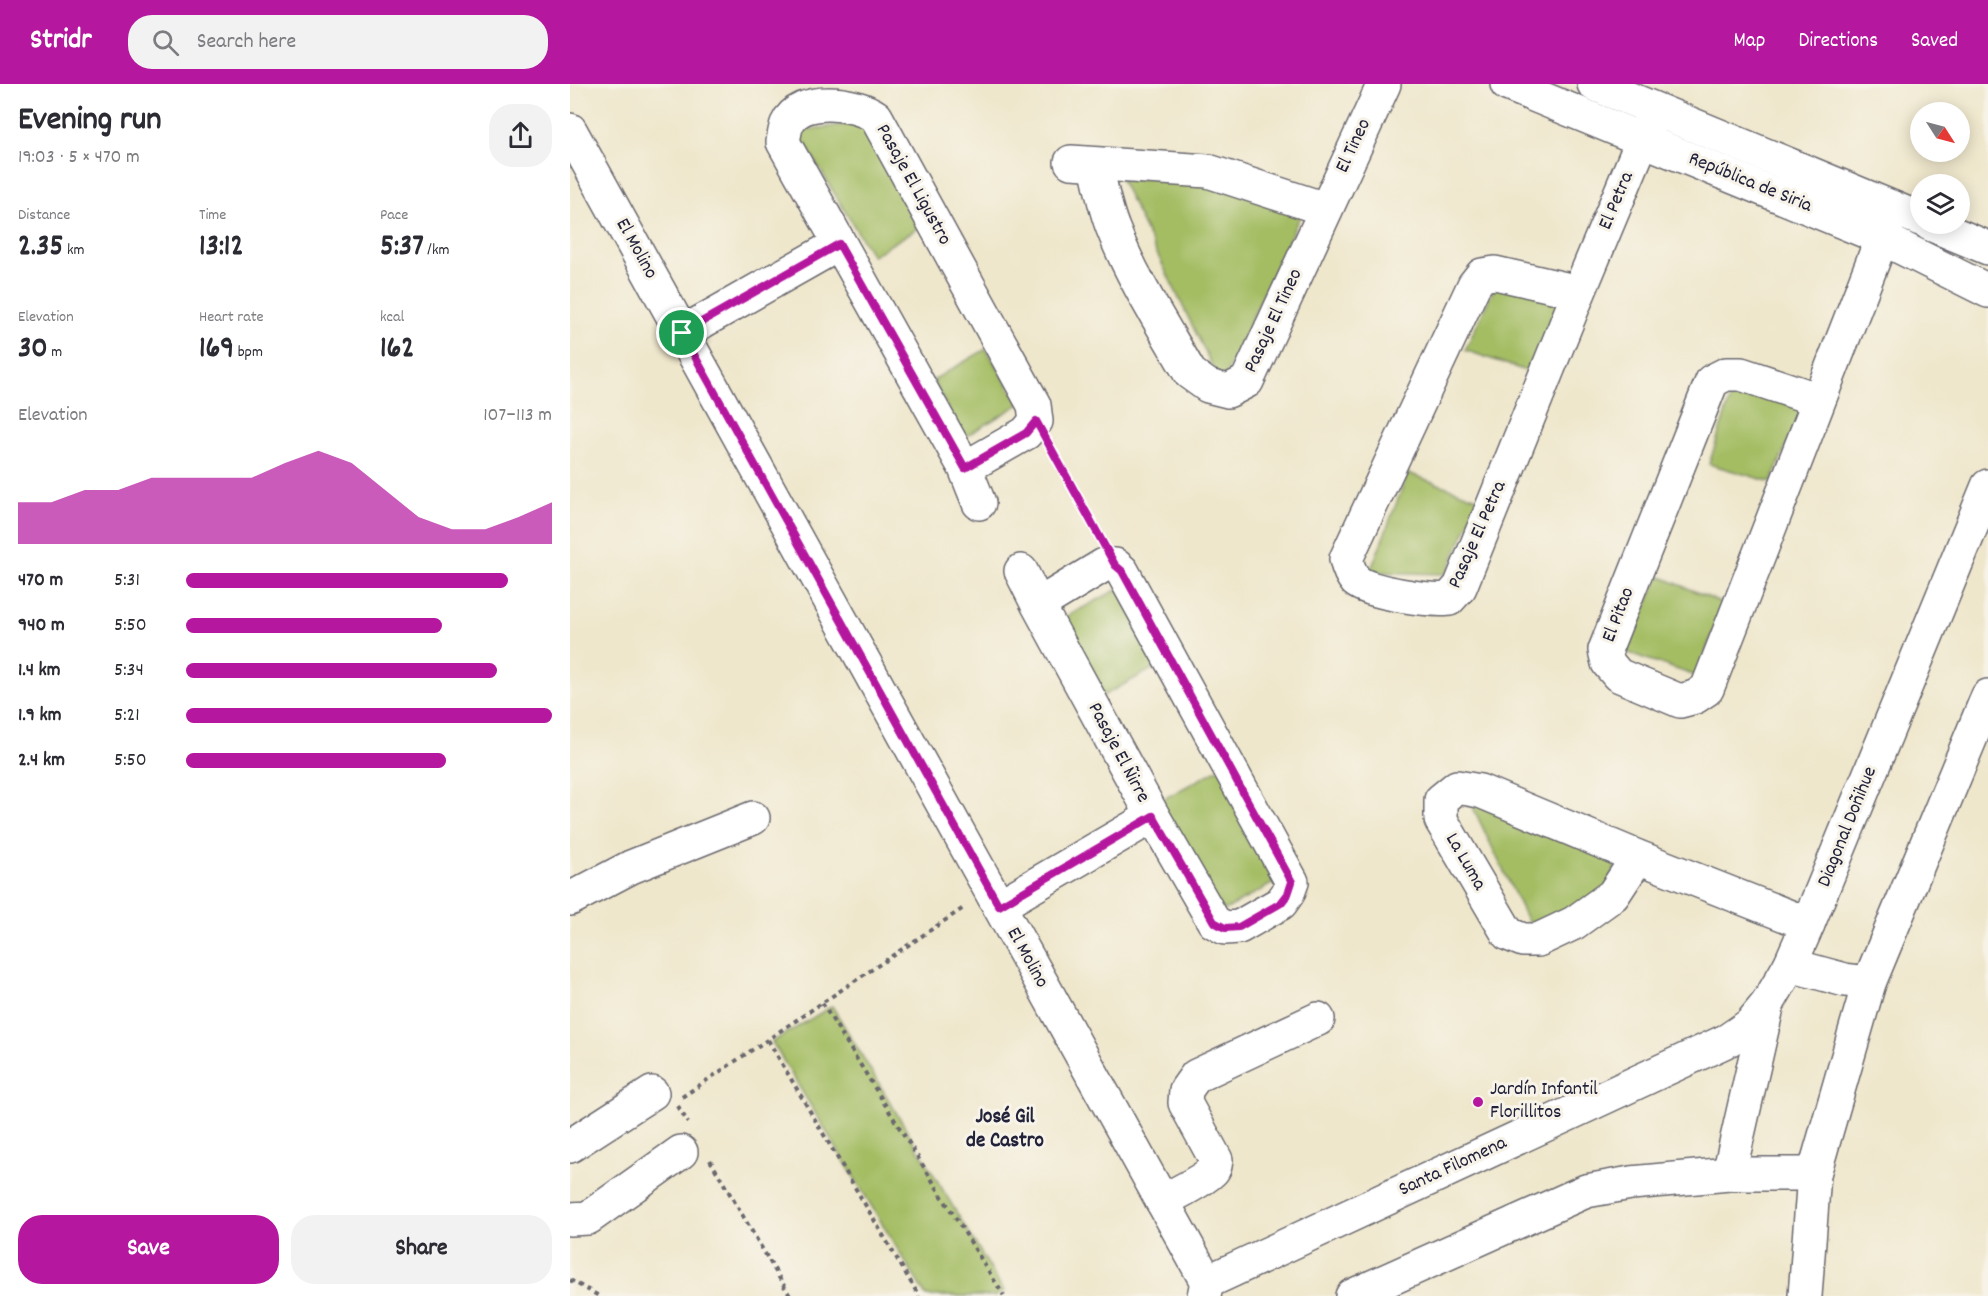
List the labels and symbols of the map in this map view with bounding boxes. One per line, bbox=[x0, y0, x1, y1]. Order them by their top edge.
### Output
north arrow bbox=[1910, 102, 1970, 162]
street label: El Tineo bbox=[1329, 114, 1379, 178]
street label: Pasaje El Ligustro bbox=[868, 119, 958, 251]
street label: República de Siria bbox=[1684, 145, 1817, 221]
street label: El Petra bbox=[1592, 167, 1642, 234]
street label: El Molino bbox=[608, 214, 664, 285]
street label: Pasaje El Tineo bbox=[1238, 264, 1310, 378]
pin bbox=[656, 307, 707, 358]
street label: Pasaje El Petra bbox=[1442, 476, 1514, 593]
street label: El Pitao bbox=[1596, 583, 1642, 647]
street label: Pasaje El Ñirre bbox=[1080, 698, 1156, 808]
street label: Diagonal Doñihue bbox=[1811, 762, 1885, 891]
street label: La Luma bbox=[1437, 828, 1493, 896]
street label: El Molino bbox=[999, 923, 1055, 994]
place label: Jardín Infantil Florillitos bbox=[1490, 1076, 1598, 1127]
marker: Jardín Infantil Florillitos bbox=[1471, 1095, 1485, 1109]
district label: José Gil de Castro bbox=[966, 1103, 1044, 1157]
street label: Santa Filomena bbox=[1394, 1130, 1512, 1204]

